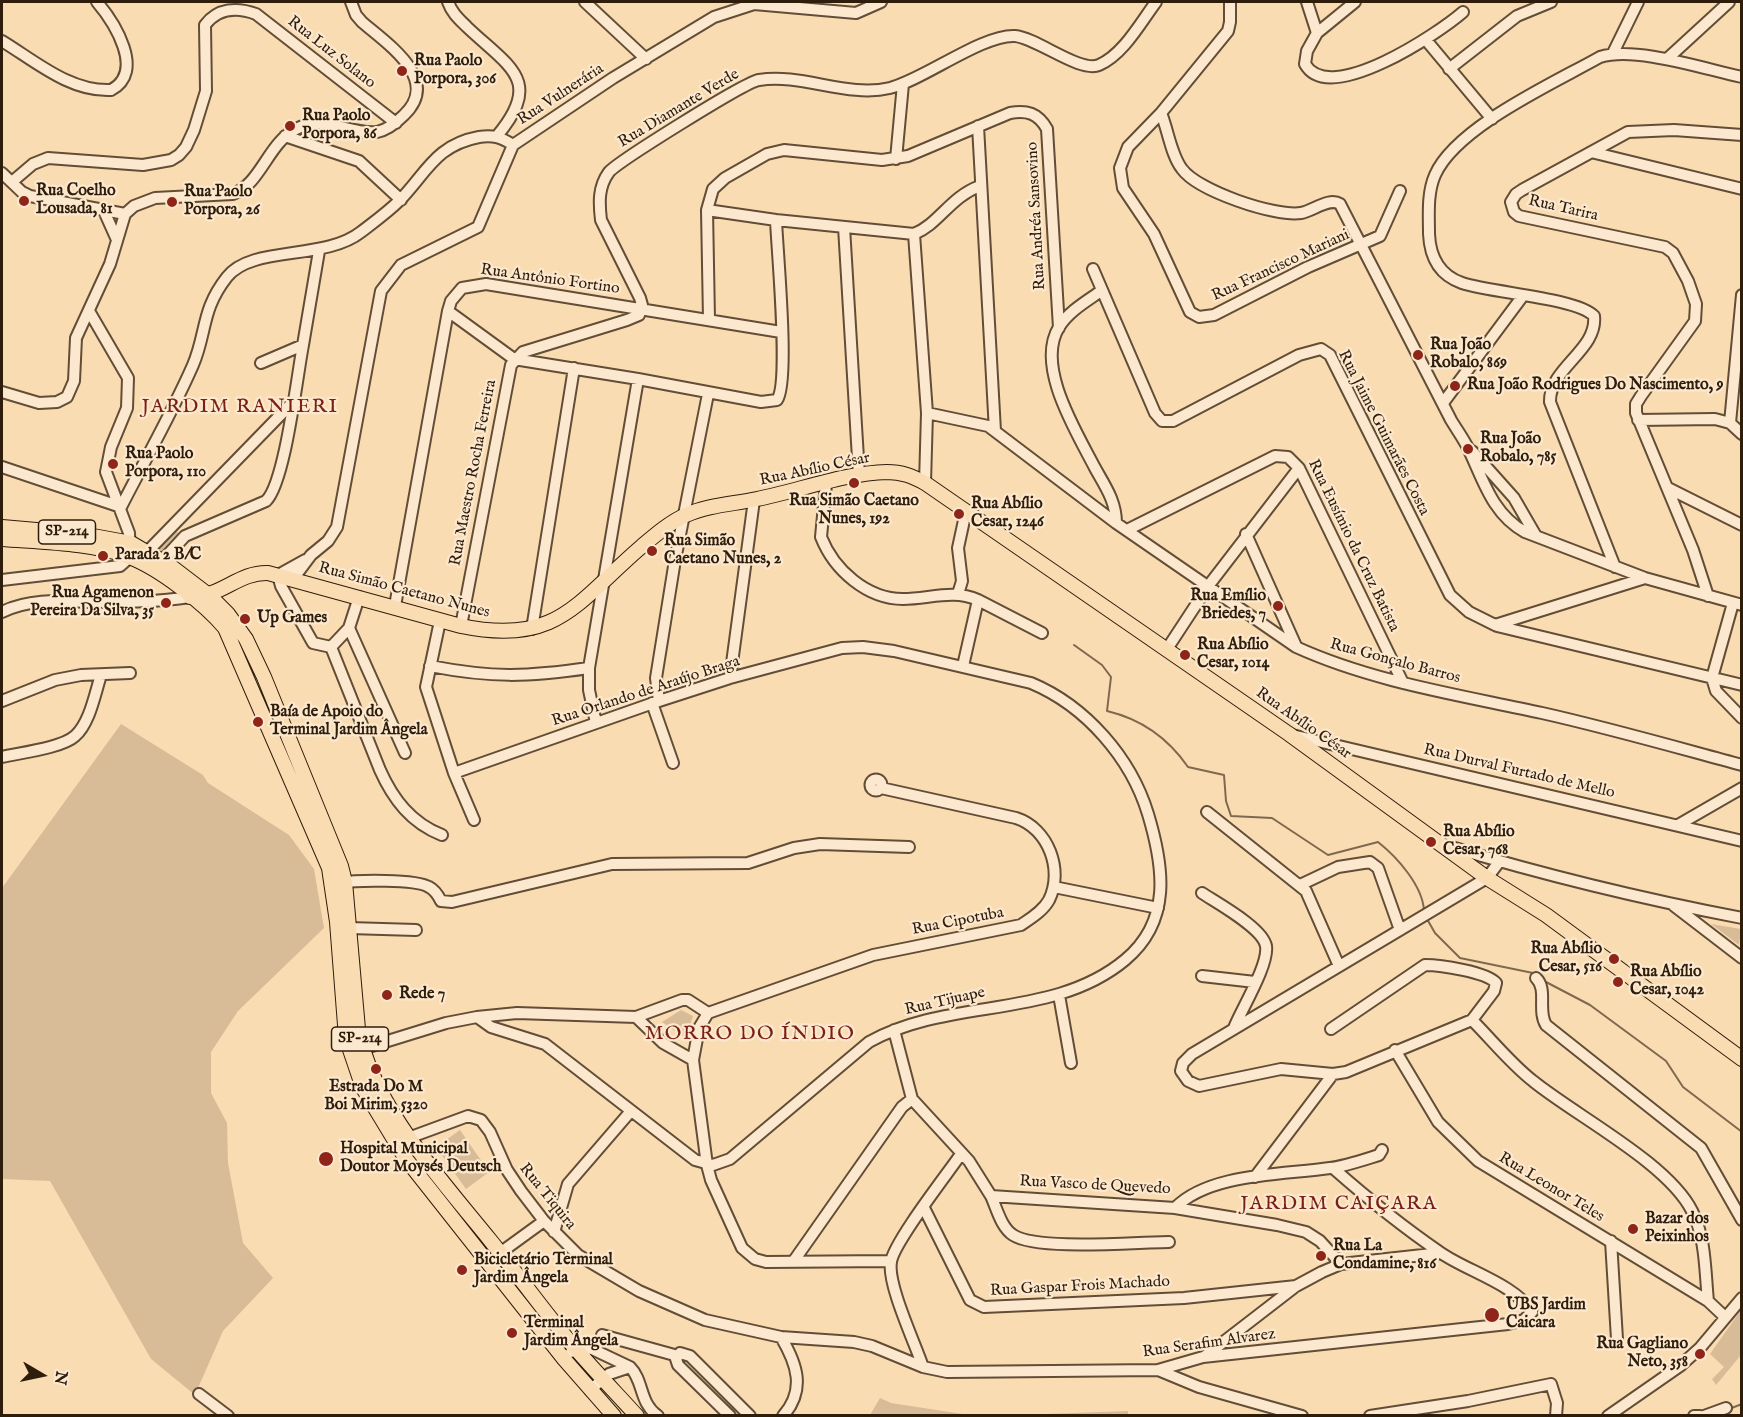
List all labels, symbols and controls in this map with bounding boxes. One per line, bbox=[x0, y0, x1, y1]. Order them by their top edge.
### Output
street label: Rua Luz Solano bbox=[283, 13, 379, 93]
place label: Rua Paolo Porpora, 306 bbox=[414, 52, 496, 90]
street label: Rua Vulnerária bbox=[514, 60, 608, 130]
marker: Rua Paolo Porpora, 306 bbox=[395, 64, 409, 78]
street label: Rua Diamante Verde bbox=[615, 65, 743, 153]
place label: Rua Paolo Porpora, 86 bbox=[302, 107, 376, 145]
marker: Rua Paolo Porpora, 86 bbox=[283, 119, 297, 133]
street label: Rua Andréa Sansovino bbox=[1024, 141, 1050, 291]
place label: Rua Coelho Lousada, 81 bbox=[36, 182, 116, 220]
place label: Rua Paolo Porpora, 26 bbox=[184, 183, 260, 221]
street label: Rua Tarira bbox=[1526, 192, 1600, 226]
marker: Rua Coelho Lousada, 81 bbox=[17, 194, 31, 208]
marker: Rua Paolo Porpora, 26 bbox=[165, 195, 179, 209]
street label: Rua Francisco Mariani bbox=[1209, 226, 1353, 306]
street label: Rua Antônio Fortino bbox=[479, 261, 621, 299]
place label: Rua João Robalo, 869 bbox=[1430, 336, 1507, 374]
street label: Rua Jaime Guimarães Costa bbox=[1333, 347, 1433, 519]
marker: Rua João Robalo, 869 bbox=[1411, 348, 1425, 362]
place label: Rua João Rodrigues Do Nascimento, 9 bbox=[1467, 376, 1723, 396]
street label: Rua Maestro Rocha Ferreira bbox=[447, 378, 501, 568]
marker: Rua João Rodrigues Do Nascimento, 9 bbox=[1448, 379, 1462, 393]
district label: JARDIM RANIERI bbox=[141, 396, 339, 420]
place label: Rua João Robalo, 785 bbox=[1480, 430, 1556, 468]
marker: Rua João Robalo, 785 bbox=[1461, 442, 1475, 456]
place label: Rua Paolo Porpora, 110 bbox=[125, 445, 206, 483]
street label: Rua Abílio César bbox=[758, 449, 872, 491]
marker: Rua Paolo Porpora, 110 bbox=[106, 457, 120, 471]
street label: Rua Eusímio da Cruz Batista bbox=[1303, 457, 1403, 635]
marker: Rua Simão Caetano Nunes, 192 bbox=[847, 476, 861, 490]
place label: Rua Simão Caetano Nunes, 192 bbox=[789, 492, 919, 530]
place label: Rua Abílio Cesar, 1246 bbox=[971, 495, 1044, 533]
marker: Rua Abílio Cesar, 1246 bbox=[952, 507, 966, 521]
road number: SP-214 bbox=[38, 520, 96, 544]
place label: Rua Simão Caetano Nunes, 2 bbox=[664, 532, 781, 570]
marker: Rua Simão Caetano Nunes, 2 bbox=[645, 544, 659, 558]
place label: Parada 2 B/C bbox=[115, 546, 201, 566]
marker: Parada 2 B/C bbox=[96, 549, 110, 563]
street label: Rua Simão Caetano Nunes bbox=[316, 559, 492, 623]
place label: Rua Agamenon Pereira Da Silva, 35 bbox=[30, 584, 154, 622]
place label: Rua Emílio Briedes, 7 bbox=[1190, 587, 1266, 625]
marker: Rua Agamenon Pereira Da Silva, 35 bbox=[159, 596, 173, 610]
marker: Rua Emílio Briedes, 7 bbox=[1271, 599, 1285, 613]
place label: Up Games bbox=[257, 609, 327, 629]
marker: Up Games bbox=[238, 612, 252, 626]
street label: Rua Gonçalo Barros bbox=[1328, 635, 1462, 689]
place label: Rua Abílio Cesar, 1014 bbox=[1197, 636, 1269, 674]
marker: Rua Abílio Cesar, 1014 bbox=[1178, 648, 1192, 662]
street label: Rua Orlando de Araújo Braga bbox=[550, 653, 742, 731]
street label: Rua Abílio César bbox=[1252, 684, 1354, 764]
place label: Baía de Apoio do Terminal Jardim Ângela bbox=[270, 703, 428, 741]
marker: Baía de Apoio do Terminal Jardim Ângela bbox=[251, 715, 265, 729]
street label: Rua Durval Furtado de Mello bbox=[1421, 741, 1617, 803]
place label: Rua Abílio Cesar, 768 bbox=[1443, 823, 1515, 861]
marker: Rua Abílio Cesar, 768 bbox=[1424, 835, 1438, 849]
street label: Rua Cipotuba bbox=[911, 904, 1005, 940]
place label: Rua Abílio Cesar, 516 bbox=[1530, 940, 1602, 978]
marker: Rua Abílio Cesar, 516 bbox=[1607, 952, 1621, 966]
place label: Rua Abílio Cesar, 1042 bbox=[1630, 963, 1704, 1001]
marker: Rua Abílio Cesar, 1042 bbox=[1611, 975, 1625, 989]
street label: Rua Tijuape bbox=[903, 983, 987, 1021]
place label: Rede 7 bbox=[399, 985, 445, 1005]
marker: Rede 7 bbox=[380, 988, 394, 1002]
district label: MORRO DO ÍNDIO bbox=[645, 1023, 855, 1047]
road number: SP-214 bbox=[332, 1027, 388, 1051]
marker: Estrada Do M Boi Mirim, 5320 bbox=[369, 1062, 383, 1076]
place label: Estrada Do M Boi Mirim, 5320 bbox=[324, 1078, 428, 1116]
place label: Hospital Municipal Doutor Moysés Deutsch bbox=[340, 1140, 501, 1178]
street label: Rua Leonor Teles bbox=[1495, 1149, 1607, 1227]
marker: Hospital Municipal Doutor Moysés Deutsch bbox=[317, 1150, 335, 1168]
street label: Rua Tiquira bbox=[514, 1160, 580, 1234]
street label: Rua Vasco de Quevedo bbox=[1019, 1172, 1171, 1200]
district label: JARDIM CAIÇARA bbox=[1240, 1193, 1438, 1217]
place label: Bazar dos Peixinhos bbox=[1645, 1210, 1709, 1248]
marker: Bazar dos Peixinhos bbox=[1626, 1222, 1640, 1236]
place label: Rua La Condamine, 816 bbox=[1333, 1237, 1436, 1275]
marker: Rua La Condamine, 816 bbox=[1314, 1249, 1328, 1263]
place label: Bicicletário Terminal Jardim Ângela bbox=[474, 1251, 613, 1289]
marker: Bicicletário Terminal Jardim Ângela bbox=[455, 1263, 469, 1277]
street label: Rua Gaspar Frois Machado bbox=[990, 1273, 1170, 1301]
place label: UBS Jardim Caicara bbox=[1506, 1296, 1586, 1334]
marker: UBS Jardim Caicara bbox=[1483, 1306, 1501, 1324]
place label: Terminal Jardim Ângela bbox=[524, 1314, 618, 1352]
street label: Rua Serafim Alvarez bbox=[1141, 1325, 1277, 1363]
marker: Terminal Jardim Ângela bbox=[505, 1326, 519, 1340]
place label: Rua Gagliano Neto, 358 bbox=[1596, 1335, 1688, 1373]
north arrow bbox=[12, 1345, 72, 1405]
marker: Rua Gagliano Neto, 358 bbox=[1693, 1347, 1707, 1361]
text: N bbox=[49, 1369, 71, 1386]

